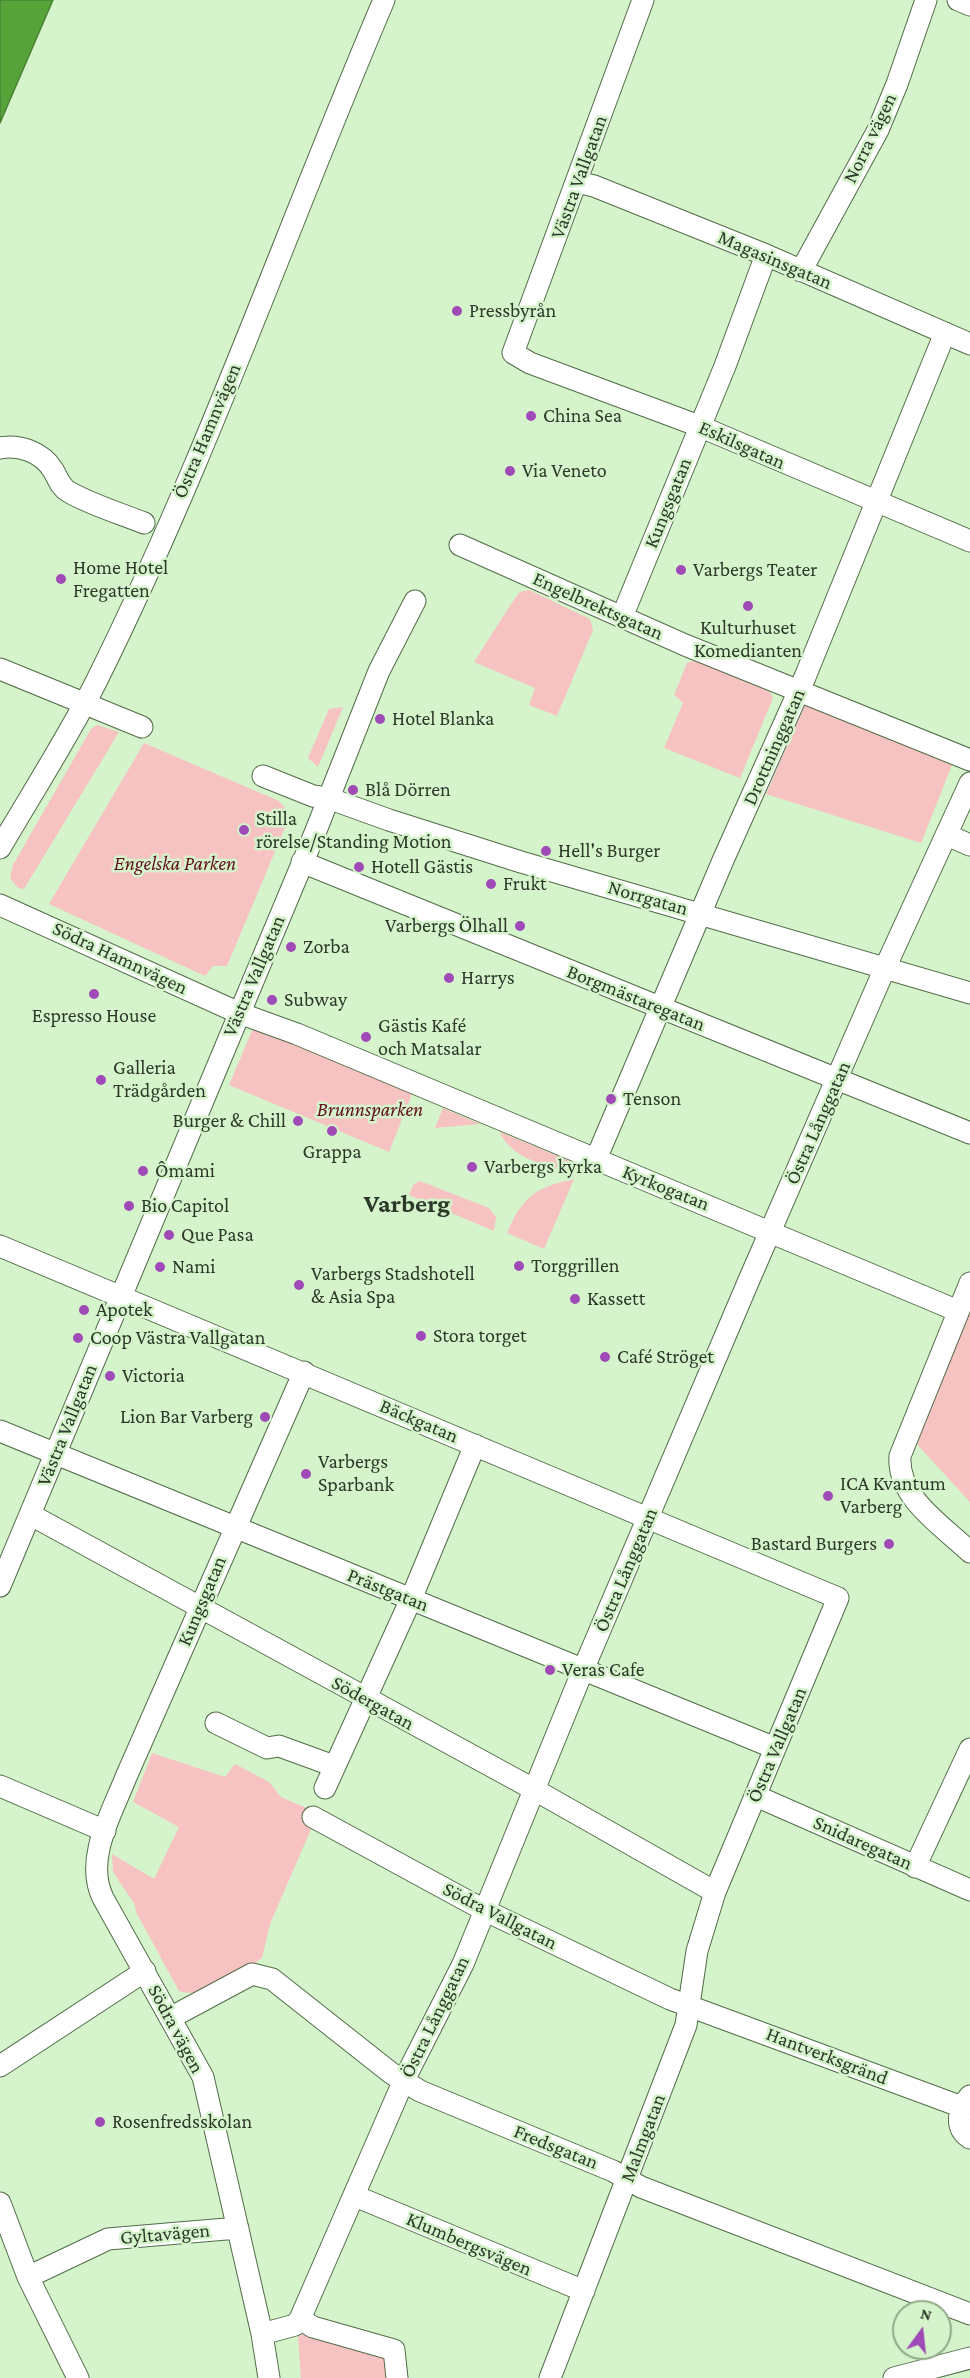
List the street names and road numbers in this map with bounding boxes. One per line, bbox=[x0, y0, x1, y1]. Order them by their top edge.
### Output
street label: Norra vägen bbox=[838, 89, 902, 187]
street label: Västra Vallgatan bbox=[546, 112, 612, 242]
street label: Magasinsgatan bbox=[714, 225, 836, 295]
street label: Östra Hamnvägen bbox=[168, 360, 246, 502]
street label: Eskilsgatan bbox=[695, 415, 789, 475]
street label: Kungsgatan bbox=[639, 454, 697, 552]
street label: Engelbrektsgatan bbox=[529, 567, 667, 645]
street label: Drottninggatan bbox=[738, 685, 810, 809]
street label: Norrgatan bbox=[605, 875, 691, 921]
street label: Västra Vallgatan bbox=[218, 912, 290, 1040]
street label: Södra Hamnvägen bbox=[49, 916, 191, 1000]
street label: Borgmästaregatan bbox=[563, 959, 709, 1037]
street label: Östra Långgatan bbox=[780, 1058, 856, 1188]
street label: Kyrkogatan bbox=[619, 1160, 713, 1216]
street label: Västra Vallgatan bbox=[32, 1360, 102, 1490]
street label: Bäckgatan bbox=[376, 1394, 462, 1448]
street label: Östra Långgatan bbox=[589, 1504, 663, 1636]
street label: Kungsgatan bbox=[172, 1552, 232, 1650]
street label: Prästgatan bbox=[344, 1563, 432, 1617]
street label: Södergatan bbox=[328, 1671, 418, 1735]
street label: Östra Vallgatan bbox=[742, 1684, 812, 1806]
street label: Snidaregatan bbox=[810, 1810, 916, 1876]
street label: Södra Vallgatan bbox=[439, 1877, 561, 1955]
street label: Östra Långgatan bbox=[395, 1952, 475, 2082]
street label: Södra vägen bbox=[143, 1981, 209, 2077]
street label: Hantverksgränd bbox=[763, 2022, 891, 2090]
street label: Malmgatan bbox=[615, 2091, 671, 2185]
street label: Fredsgatan bbox=[510, 2119, 602, 2175]
street label: Klumbergsvägen bbox=[403, 2207, 535, 2281]
street label: Gyltavägen bbox=[119, 2218, 211, 2250]

